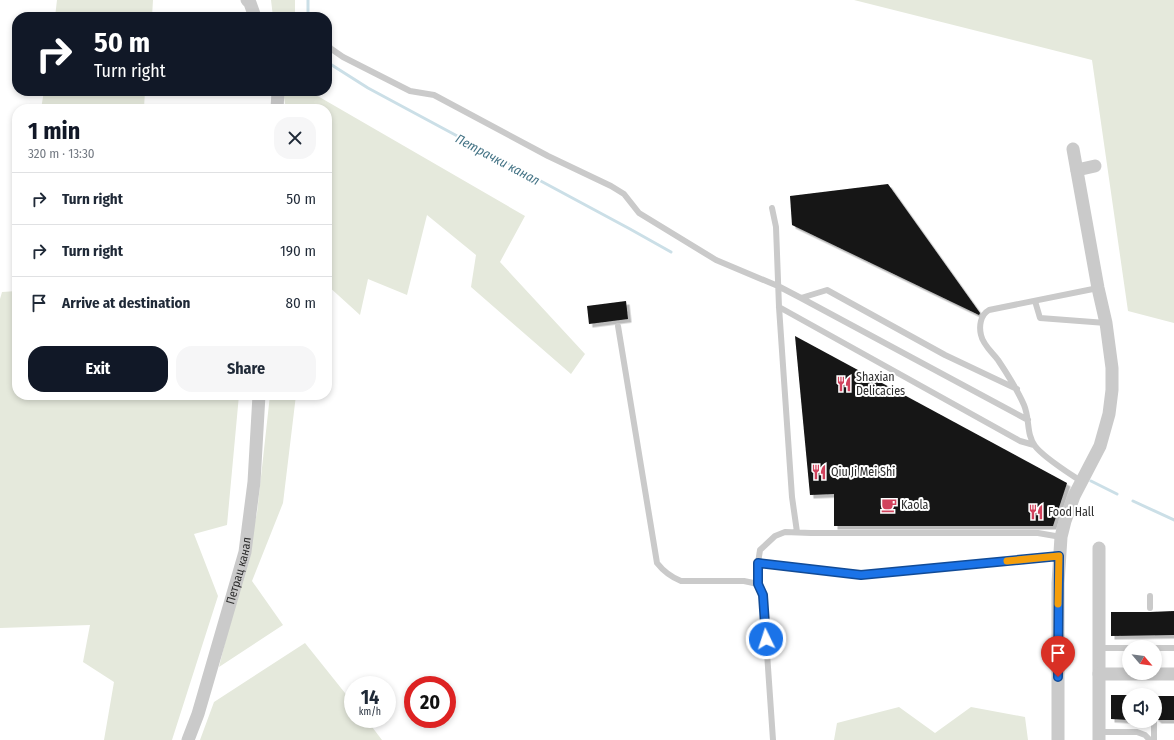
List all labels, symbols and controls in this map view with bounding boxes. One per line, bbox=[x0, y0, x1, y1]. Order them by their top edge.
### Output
text: 50 m bbox=[94, 26, 150, 59]
icon: right bbox=[28, 28, 80, 80]
text: Turn right bbox=[94, 60, 166, 82]
text: 1 min bbox=[28, 117, 80, 145]
button: close bbox=[274, 117, 316, 159]
water label: Петрачки канал bbox=[453, 131, 543, 188]
text: 320 m · 13:30 bbox=[28, 146, 95, 161]
icon: right bbox=[28, 188, 50, 210]
text: Turn right bbox=[62, 190, 123, 208]
text: 50 m bbox=[286, 190, 316, 208]
icon: right bbox=[28, 240, 50, 262]
text: Turn right bbox=[62, 242, 123, 260]
text: 190 m bbox=[280, 242, 316, 260]
icon: arrive bbox=[28, 292, 50, 314]
text: Arrive at destination bbox=[62, 294, 190, 312]
text: 80 m bbox=[286, 294, 316, 312]
button: Exit bbox=[28, 346, 168, 392]
button: Share bbox=[176, 346, 316, 392]
place label: Shaxian Delicacies bbox=[856, 370, 905, 398]
restaurant icon: Shaxian Delicacies bbox=[835, 375, 853, 393]
restaurant icon: Qiu Ji Mei Shi bbox=[810, 463, 828, 481]
place label: Qiu Ji Mei Shi bbox=[831, 465, 895, 479]
cafe icon: Kaola bbox=[880, 496, 898, 514]
place label: Kaola bbox=[901, 498, 929, 512]
restaurant icon: Food Hall bbox=[1027, 503, 1045, 521]
place label: Food Hall bbox=[1048, 505, 1094, 519]
street label: Петрац канал bbox=[223, 536, 254, 606]
position arrow bbox=[745, 618, 787, 660]
pin bbox=[1041, 636, 1075, 677]
north arrow bbox=[1122, 640, 1162, 680]
map controls bbox=[1122, 640, 1162, 728]
icon: arrive bbox=[1047, 642, 1069, 664]
speed limit sign: 20 bbox=[404, 676, 456, 728]
text: 14 bbox=[361, 685, 379, 709]
button: sound bbox=[1122, 688, 1162, 728]
text: km/h bbox=[359, 706, 381, 718]

